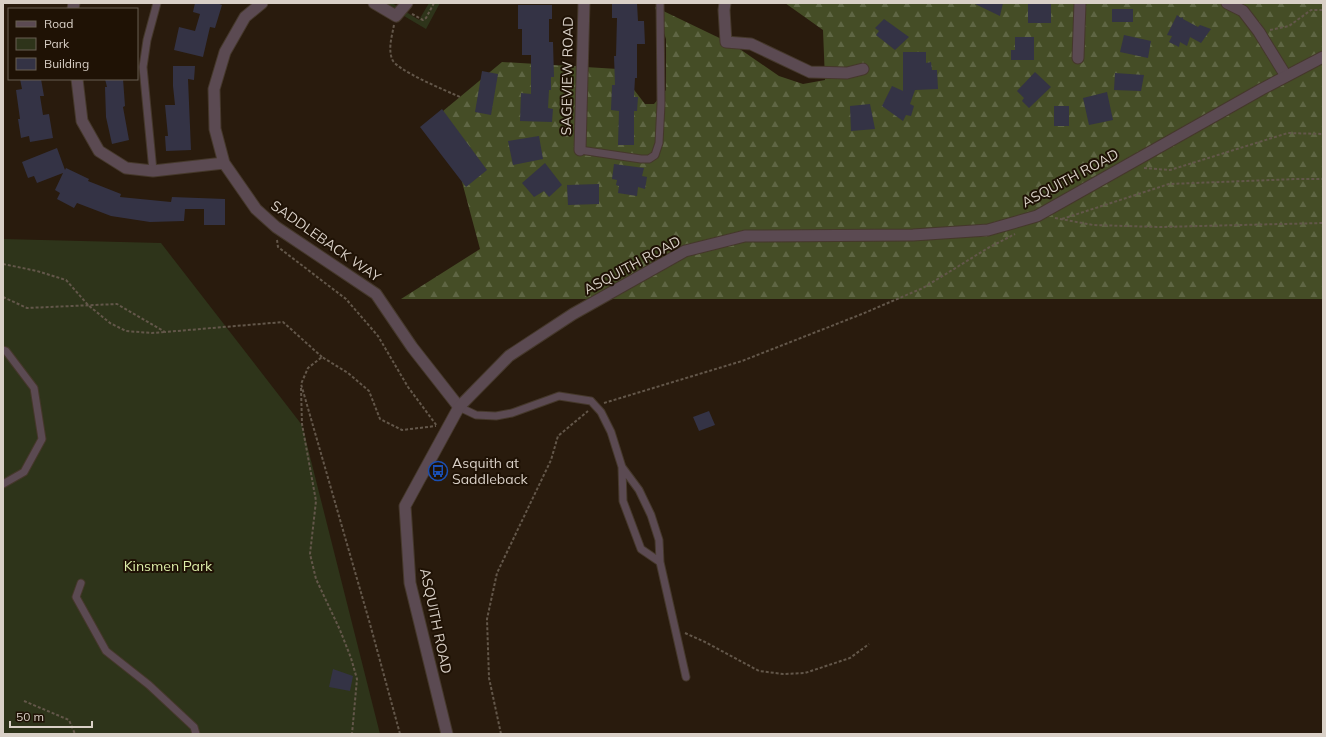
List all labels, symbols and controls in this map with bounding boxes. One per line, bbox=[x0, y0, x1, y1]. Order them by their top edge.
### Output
legend bbox=[8, 8, 138, 80]
text: Road bbox=[44, 16, 73, 31]
street label: SAGEVIEW ROAD bbox=[557, 16, 577, 136]
text: Park bbox=[44, 36, 70, 51]
text: Building bbox=[44, 56, 89, 71]
street label: ASQUITH ROAD bbox=[1018, 145, 1122, 211]
street label: SADDLEBACK WAY bbox=[268, 196, 385, 286]
street label: ASQUITH ROAD bbox=[580, 232, 684, 298]
place label: Asquith at Saddleback bbox=[452, 454, 529, 488]
bus stop icon: Asquith at Saddleback bbox=[427, 460, 449, 482]
park label: Kinsmen Park bbox=[124, 557, 213, 575]
street label: ASQUITH ROAD bbox=[416, 567, 456, 675]
scale bar bbox=[10, 703, 92, 729]
text: 50 m bbox=[16, 709, 44, 724]

